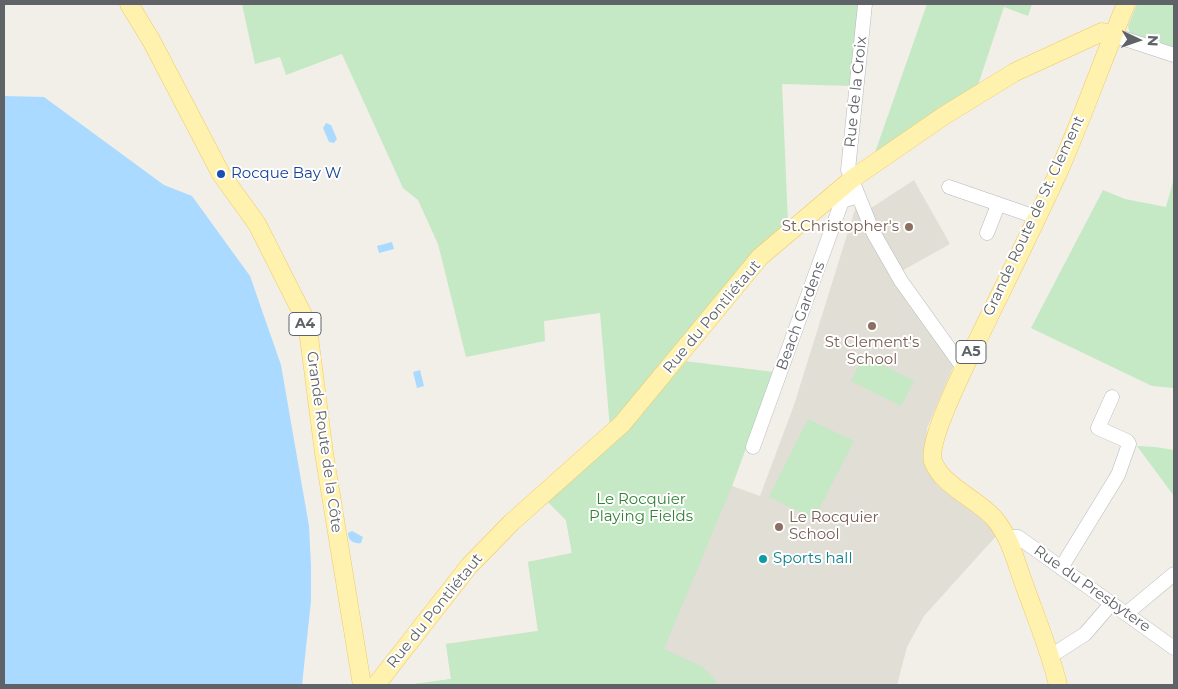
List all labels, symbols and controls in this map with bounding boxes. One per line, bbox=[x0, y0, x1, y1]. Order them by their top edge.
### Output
north arrow bbox=[1113, 15, 1163, 65]
street label: Rue de la Croix bbox=[841, 35, 871, 149]
text: N bbox=[1144, 35, 1162, 47]
street label: Grande Route de St. Clement bbox=[980, 113, 1088, 319]
place label: Rocque Bay W bbox=[231, 165, 341, 183]
marker: Rocque Bay W bbox=[215, 168, 227, 180]
place label: St.Christopher's bbox=[782, 218, 899, 236]
marker: St.Christopher's bbox=[903, 221, 915, 233]
street label: Rue du Pontliétaut bbox=[659, 257, 765, 377]
street label: Beach Gardens bbox=[773, 259, 829, 373]
road number: A4 bbox=[289, 312, 321, 336]
marker: St Clement's School bbox=[866, 320, 878, 332]
place label: St Clement's School bbox=[825, 334, 919, 369]
road number: A5 bbox=[956, 341, 986, 364]
street label: Grande Route de la Côte bbox=[302, 350, 346, 534]
park label: Le Rocquier Playing Fields bbox=[589, 491, 693, 526]
place label: Le Rocquier School bbox=[789, 509, 879, 544]
marker: Le Rocquier School bbox=[773, 521, 785, 533]
street label: Rue du Presbytere bbox=[1030, 542, 1154, 636]
street label: Rue du Pontliétaut bbox=[383, 550, 487, 672]
place label: Sports hall bbox=[773, 550, 852, 568]
marker: Sports hall bbox=[757, 553, 769, 565]

